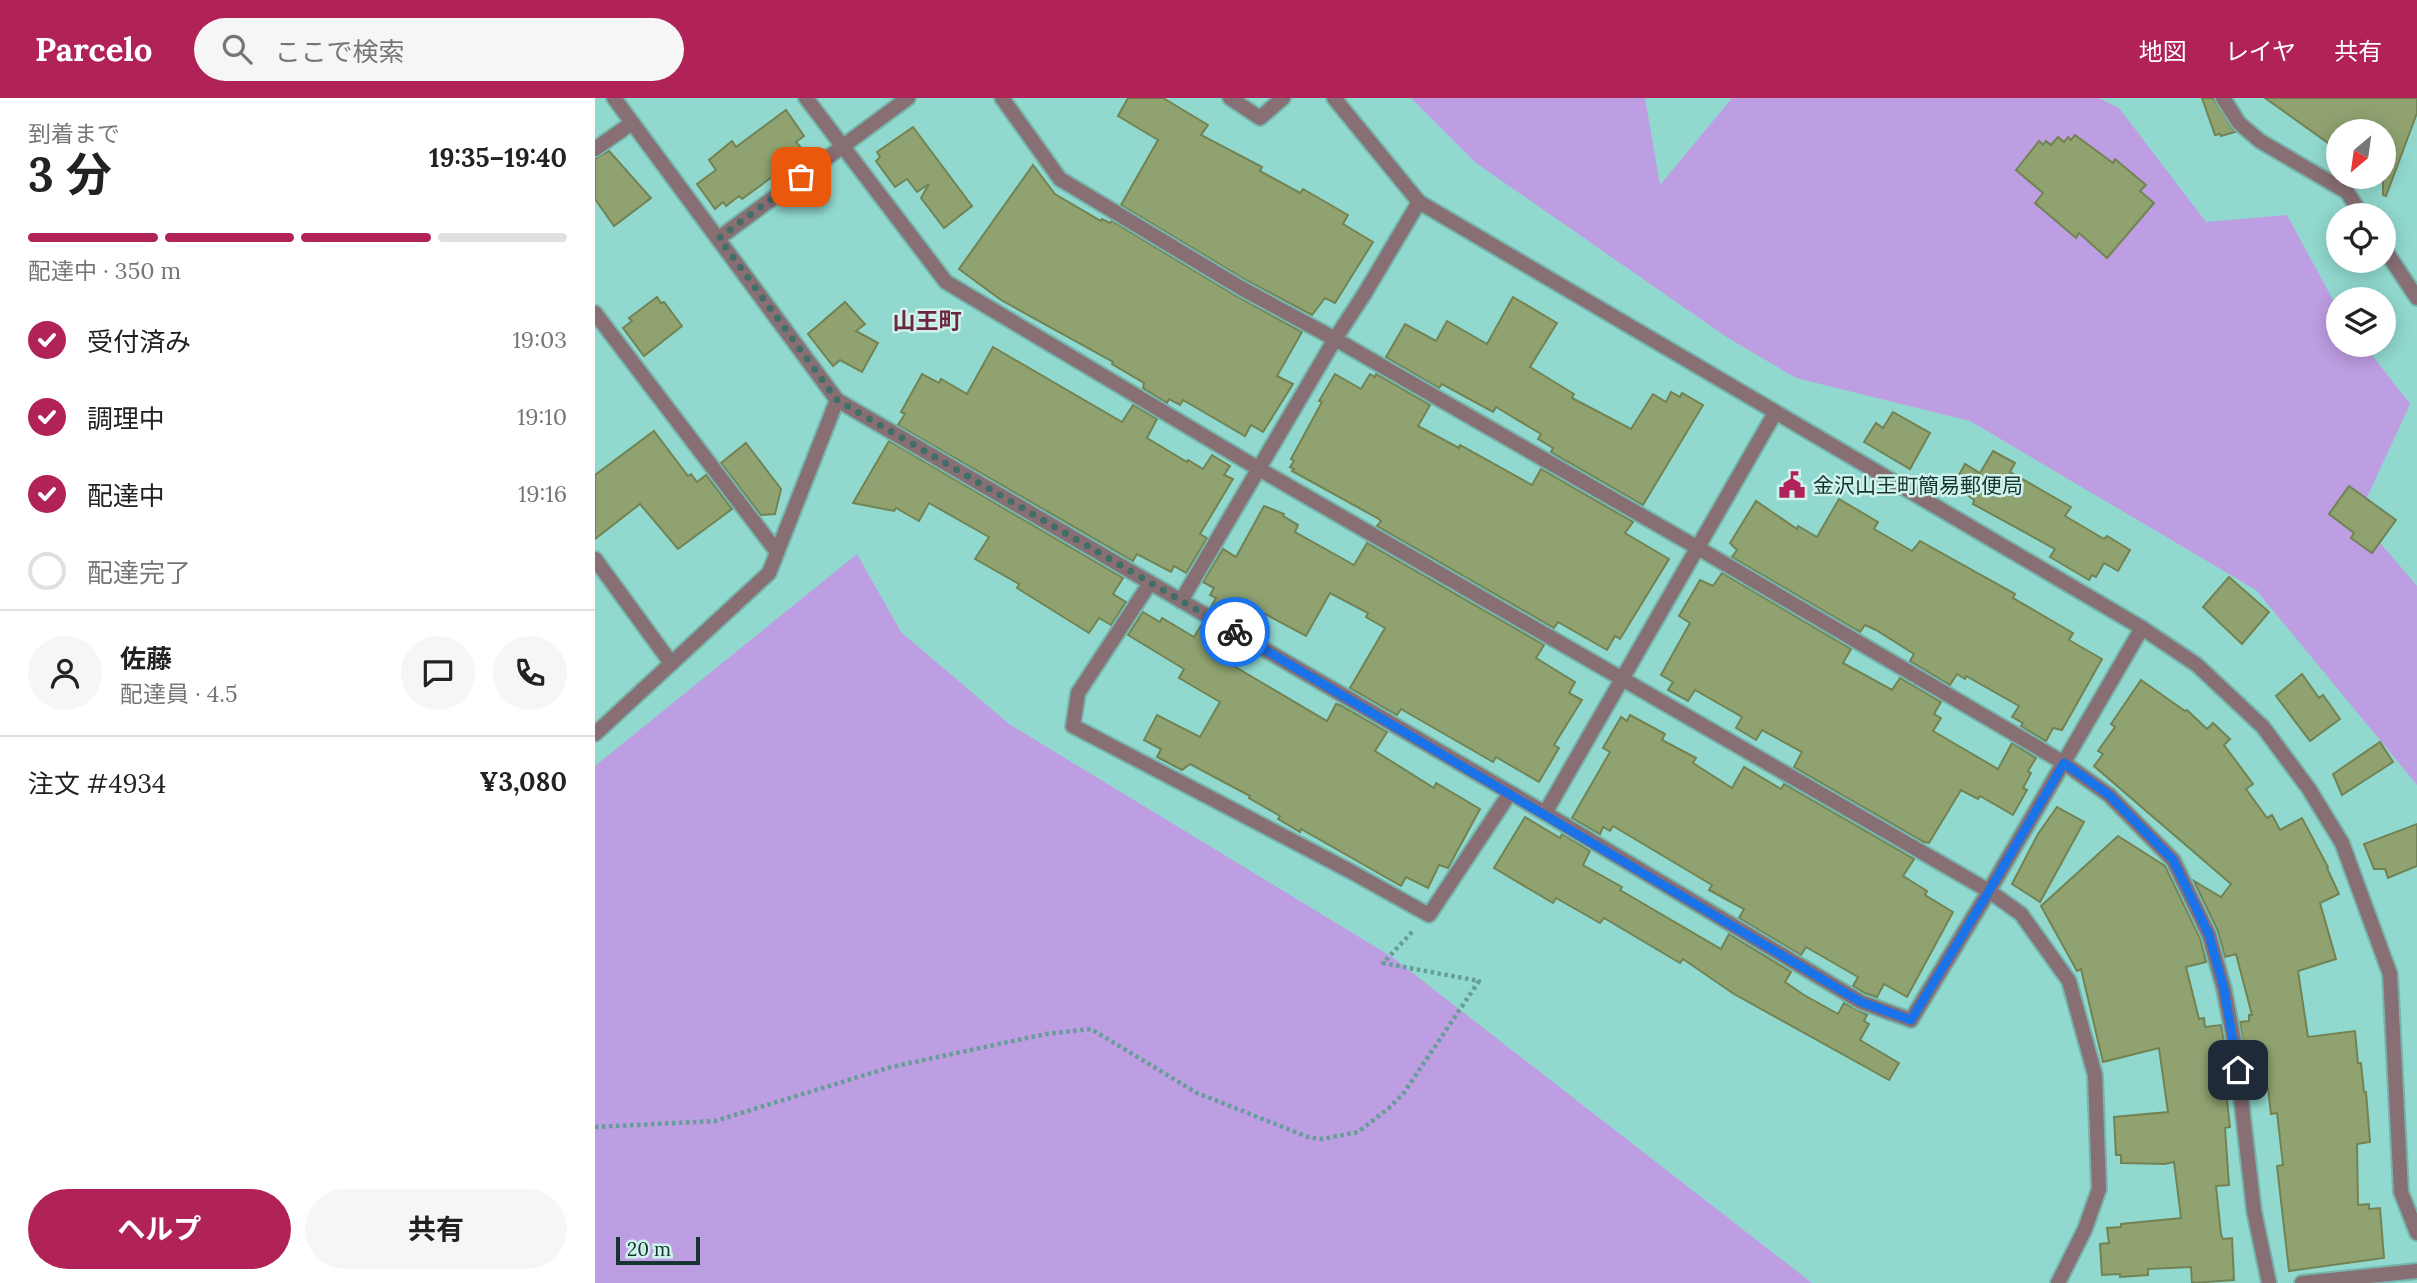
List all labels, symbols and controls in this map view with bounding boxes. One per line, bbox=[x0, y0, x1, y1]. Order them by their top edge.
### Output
search box bbox=[194, 18, 684, 81]
text: Parcelo bbox=[35, 28, 152, 70]
icon: search bbox=[218, 30, 256, 68]
text: ここで検索 bbox=[274, 35, 404, 68]
text: 地図 bbox=[2139, 36, 2187, 67]
text: レイヤ bbox=[2225, 36, 2296, 67]
text: 共有 bbox=[2334, 36, 2382, 67]
text: 到着まで bbox=[28, 119, 120, 148]
north arrow bbox=[2326, 119, 2396, 189]
map controls bbox=[2326, 119, 2396, 357]
text: 19:35–19:40 bbox=[429, 141, 567, 174]
text: 3 分 bbox=[28, 145, 112, 204]
pin bbox=[771, 147, 831, 207]
icon: bag bbox=[782, 158, 820, 196]
button: locate bbox=[2326, 203, 2396, 273]
text: 配達中 · 350 m bbox=[28, 256, 181, 285]
button: layers bbox=[2326, 287, 2396, 357]
district label: 山王町 bbox=[893, 306, 962, 335]
icon: check bbox=[28, 321, 66, 359]
text: 受付済み bbox=[87, 325, 191, 358]
text: 19:03 bbox=[512, 325, 567, 354]
icon: check bbox=[28, 398, 66, 436]
text: 調理中 bbox=[87, 402, 165, 435]
text: 19:10 bbox=[517, 402, 567, 431]
public building icon: 金沢山王町簡易郵便局 bbox=[1777, 470, 1807, 500]
place label: 金沢山王町簡易郵便局 bbox=[1813, 472, 2023, 499]
icon: check bbox=[28, 475, 66, 513]
text: 配達中 bbox=[87, 479, 165, 512]
text: 19:16 bbox=[518, 479, 567, 508]
text: 配達完了 bbox=[87, 556, 191, 589]
courier bbox=[1200, 597, 1270, 667]
icon: bike bbox=[1216, 613, 1254, 651]
button: person bbox=[28, 636, 102, 710]
button: chat bbox=[401, 636, 475, 710]
button: phone bbox=[493, 636, 567, 710]
text: 佐藤 bbox=[120, 642, 172, 675]
text: 配達員 · 4.5 bbox=[120, 679, 238, 708]
text: ¥3,080 bbox=[480, 765, 567, 798]
text: 注文 #4934 bbox=[28, 767, 166, 800]
pin bbox=[2208, 1040, 2268, 1100]
icon: home bbox=[2219, 1051, 2257, 1089]
button: ヘルプ bbox=[28, 1189, 291, 1269]
button: 共有 bbox=[305, 1189, 567, 1269]
scale bar bbox=[616, 1234, 700, 1266]
text: 20 m bbox=[627, 1237, 671, 1261]

